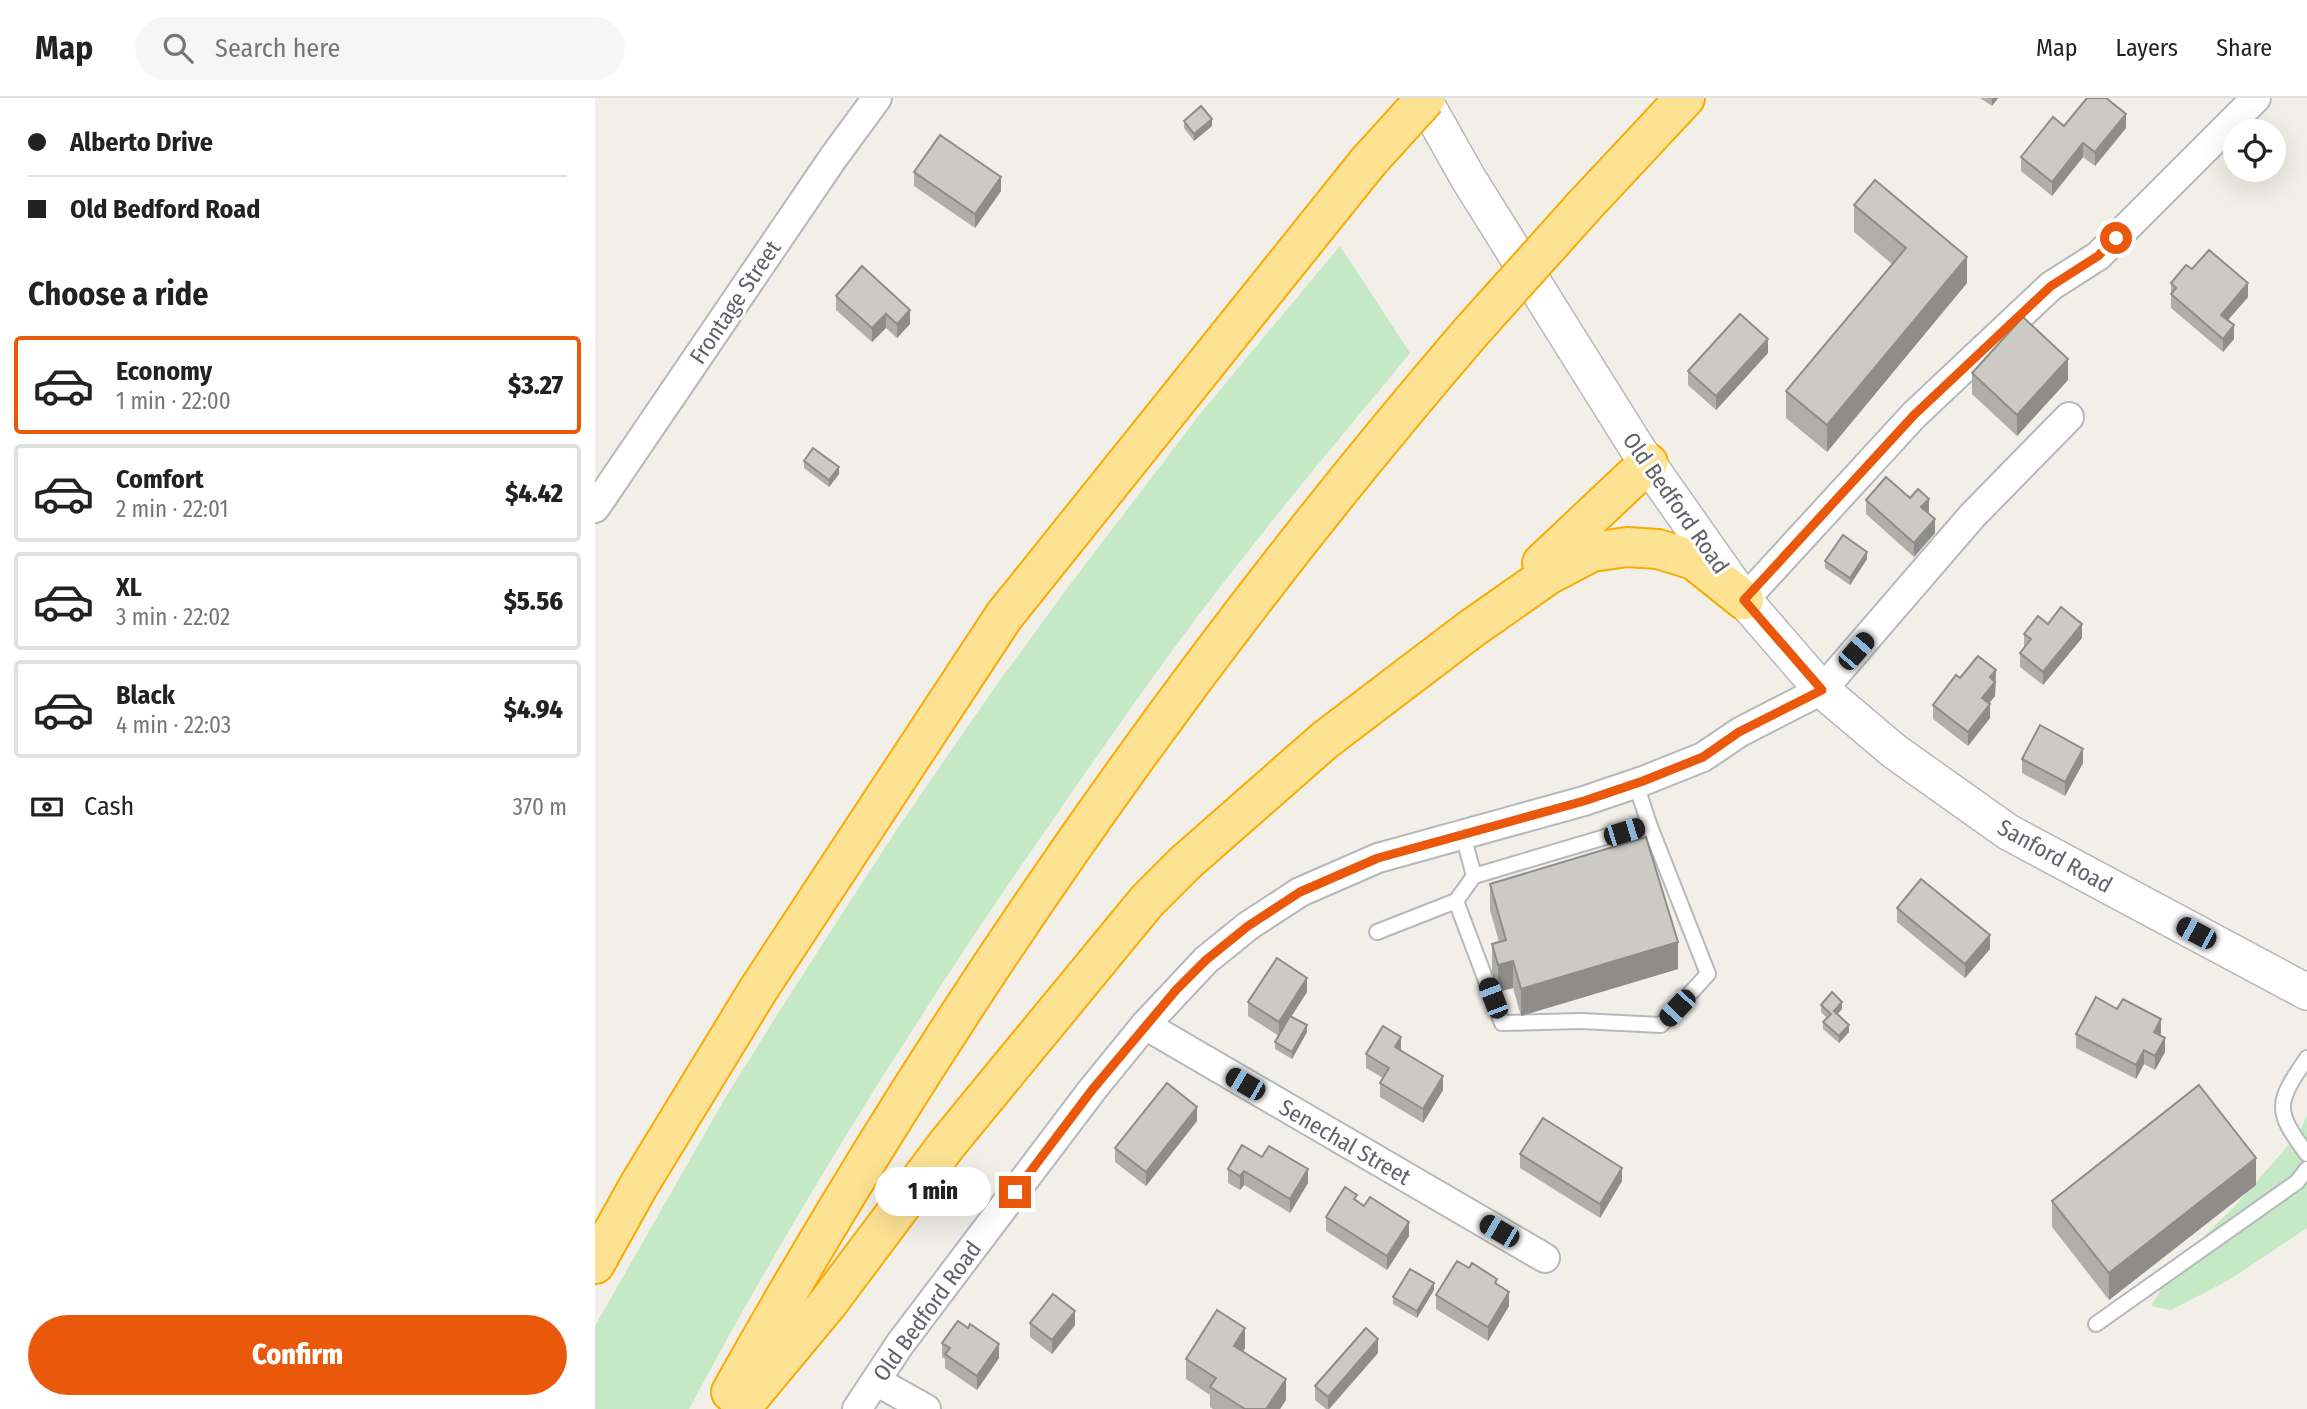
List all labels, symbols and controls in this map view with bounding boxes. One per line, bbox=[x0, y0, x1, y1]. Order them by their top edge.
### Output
search box bbox=[135, 17, 625, 80]
text: Map bbox=[35, 28, 93, 68]
icon: search bbox=[159, 29, 197, 67]
text: Search here bbox=[215, 33, 340, 64]
text: Map bbox=[2036, 34, 2078, 62]
text: Layers bbox=[2116, 34, 2178, 62]
text: Share bbox=[2216, 34, 2272, 62]
map controls bbox=[2223, 119, 2286, 182]
button: locate bbox=[2223, 119, 2286, 182]
text: Alberto Drive bbox=[70, 127, 213, 158]
text: Old Bedford Road bbox=[70, 194, 260, 225]
route start bbox=[2100, 222, 2132, 254]
street label: Frontage Street bbox=[683, 234, 787, 369]
text: Choose a ride bbox=[28, 275, 209, 313]
icon: car bbox=[32, 354, 95, 417]
text: Economy bbox=[116, 356, 212, 387]
text: $3.27 bbox=[508, 370, 563, 401]
text: 1 min · 22:00 bbox=[116, 387, 231, 415]
street label: Old Bedford Road bbox=[1617, 427, 1735, 579]
icon: car bbox=[32, 462, 95, 525]
text: Comfort bbox=[116, 464, 204, 495]
text: $4.42 bbox=[505, 478, 563, 509]
text: 2 min · 22:01 bbox=[116, 495, 228, 523]
icon: car bbox=[32, 570, 95, 633]
text: XL bbox=[116, 572, 142, 603]
text: $5.56 bbox=[504, 586, 563, 617]
text: 3 min · 22:02 bbox=[116, 603, 230, 631]
car bbox=[1835, 628, 1878, 674]
icon: car bbox=[32, 678, 95, 741]
text: Black bbox=[116, 680, 175, 711]
text: $4.94 bbox=[504, 694, 563, 725]
text: 4 min · 22:03 bbox=[116, 711, 231, 739]
icon: cash bbox=[28, 788, 66, 826]
text: Cash bbox=[84, 791, 134, 822]
text: 370 m bbox=[513, 793, 567, 821]
street label: Sanford Road bbox=[1993, 813, 2117, 899]
car bbox=[1601, 816, 1648, 848]
car bbox=[2173, 914, 2220, 952]
car bbox=[1476, 975, 1511, 1021]
car bbox=[1655, 985, 1700, 1031]
car bbox=[1222, 1064, 1269, 1104]
street label: Senechal Street bbox=[1274, 1093, 1416, 1191]
callout: 1 min bbox=[875, 1168, 991, 1216]
route end bbox=[999, 1176, 1031, 1208]
text: 1 min bbox=[908, 1177, 958, 1205]
car bbox=[1476, 1211, 1523, 1251]
street label: Old Bedford Road bbox=[867, 1236, 987, 1386]
button: Confirm bbox=[28, 1315, 567, 1395]

